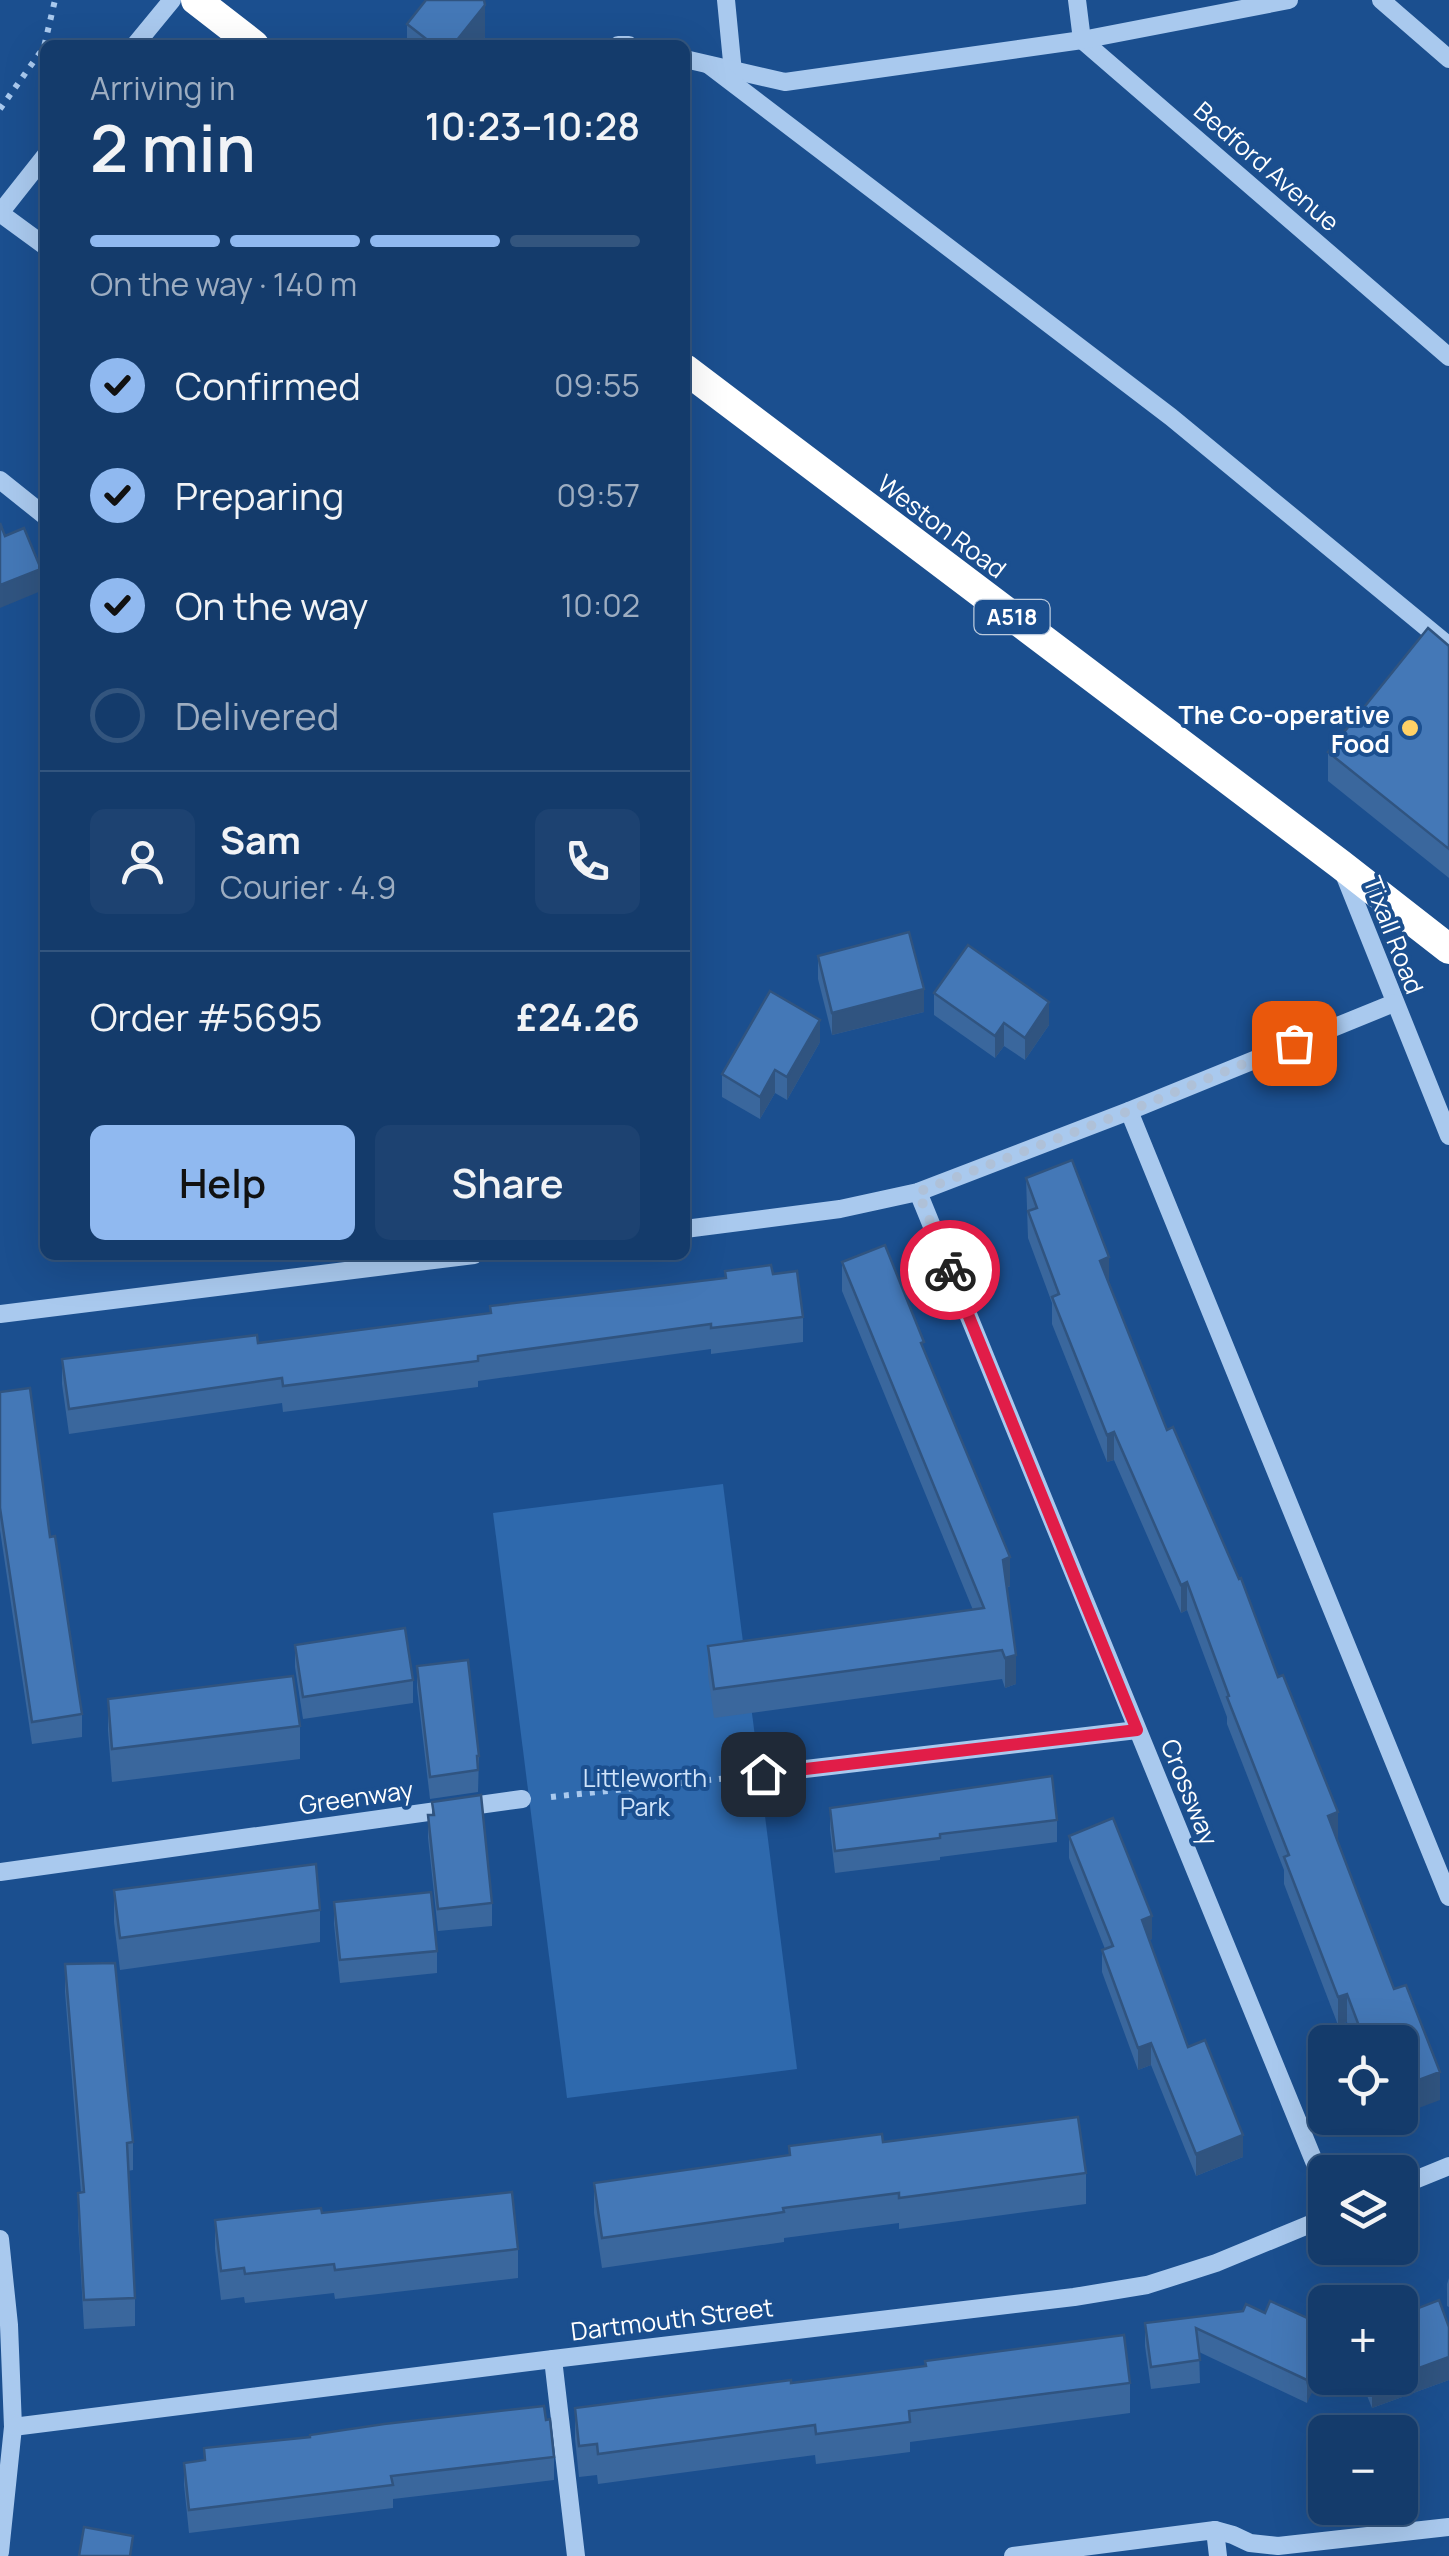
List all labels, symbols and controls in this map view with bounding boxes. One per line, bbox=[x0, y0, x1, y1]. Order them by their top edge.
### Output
text: Arriving in bbox=[90, 66, 235, 110]
street label: Bedford Avenue bbox=[1187, 93, 1347, 239]
text: 10:23–10:28 bbox=[425, 99, 640, 151]
text: 2 min bbox=[90, 103, 256, 192]
text: On the way · 140 m bbox=[90, 262, 357, 306]
icon: check bbox=[90, 358, 145, 413]
text: Confirmed bbox=[175, 359, 361, 411]
text: 09:55 bbox=[554, 363, 640, 407]
street label: Weston Road bbox=[870, 466, 1014, 586]
icon: check bbox=[90, 468, 145, 523]
text: Preparing bbox=[175, 469, 344, 521]
text: 09:57 bbox=[557, 473, 640, 517]
icon: check bbox=[90, 578, 145, 633]
text: On the way bbox=[175, 579, 368, 631]
text: 10:02 bbox=[561, 583, 640, 627]
road number: A518 bbox=[974, 600, 1050, 634]
text: Delivered bbox=[175, 689, 339, 741]
place label: The Co-operative Food bbox=[1179, 697, 1390, 761]
marker: The Co-operative Food bbox=[1399, 717, 1421, 739]
button: person bbox=[90, 809, 195, 914]
button: phone bbox=[535, 809, 640, 914]
text: Sam bbox=[220, 813, 301, 865]
text: Courier · 4.9 bbox=[220, 865, 396, 909]
street label: Tixall Road bbox=[1356, 871, 1432, 999]
text: Order #5695 bbox=[90, 990, 323, 1042]
text: £24.26 bbox=[516, 990, 640, 1042]
pin bbox=[1252, 1001, 1337, 1086]
icon: bag bbox=[1267, 1016, 1322, 1071]
button: Help bbox=[90, 1125, 355, 1240]
button: Share bbox=[375, 1125, 640, 1240]
courier bbox=[900, 1220, 1000, 1320]
icon: bike bbox=[923, 1243, 978, 1298]
pin bbox=[721, 1732, 806, 1817]
street label: Crossway bbox=[1153, 1734, 1227, 1850]
icon: home bbox=[736, 1747, 791, 1802]
park label: Littleworth Park bbox=[583, 1760, 707, 1824]
street label: Greenway bbox=[297, 1772, 415, 1822]
map controls bbox=[1308, 2025, 1418, 2525]
button: locate bbox=[1308, 2025, 1418, 2135]
button: layers bbox=[1308, 2155, 1418, 2265]
button: + bbox=[1308, 2285, 1418, 2395]
street label: Dartmouth Street bbox=[569, 2289, 775, 2349]
button: − bbox=[1308, 2415, 1418, 2525]

